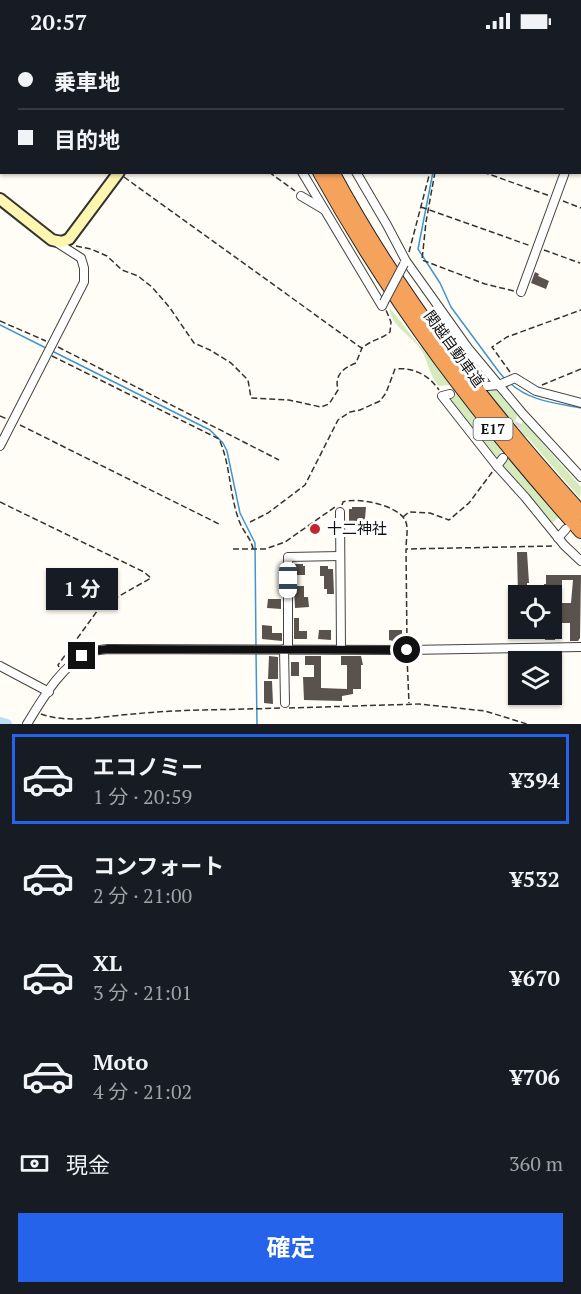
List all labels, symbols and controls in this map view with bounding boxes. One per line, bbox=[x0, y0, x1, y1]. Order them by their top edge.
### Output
text: 20:57 bbox=[30, 7, 87, 36]
text: 乗車地 bbox=[54, 67, 120, 96]
text: 目的地 bbox=[54, 125, 120, 154]
street label: 関越自動車道 bbox=[420, 306, 489, 391]
road number: E17 bbox=[474, 418, 512, 440]
place label: 十二神社 bbox=[327, 518, 387, 538]
marker: 十二神社 bbox=[308, 522, 322, 536]
car bbox=[279, 562, 297, 598]
callout: 1 分 bbox=[46, 569, 118, 611]
text: 1 分 bbox=[64, 575, 100, 602]
map controls bbox=[508, 585, 562, 705]
button: locate bbox=[508, 585, 562, 639]
route start bbox=[393, 636, 420, 663]
route end bbox=[68, 642, 95, 669]
button: layers bbox=[508, 651, 562, 705]
icon: car bbox=[21, 752, 75, 806]
text: エコノミー bbox=[93, 752, 203, 781]
text: ¥394 bbox=[510, 765, 560, 794]
text: 1 分 · 20:59 bbox=[93, 783, 192, 810]
icon: car bbox=[21, 851, 75, 905]
text: コンフォート bbox=[93, 851, 224, 880]
text: ¥532 bbox=[510, 864, 560, 893]
text: 2 分 · 21:00 bbox=[93, 882, 192, 909]
text: XL bbox=[93, 948, 122, 977]
icon: car bbox=[21, 950, 75, 1004]
text: ¥670 bbox=[510, 963, 560, 992]
text: 3 分 · 21:01 bbox=[93, 979, 192, 1006]
text: Moto bbox=[93, 1047, 148, 1076]
icon: car bbox=[21, 1049, 75, 1103]
text: ¥706 bbox=[510, 1062, 560, 1091]
text: 4 分 · 21:02 bbox=[93, 1078, 192, 1105]
icon: cash bbox=[18, 1147, 51, 1180]
text: 現金 bbox=[66, 1150, 110, 1179]
text: 360 m bbox=[509, 1150, 563, 1177]
button: 確定 bbox=[18, 1213, 563, 1282]

